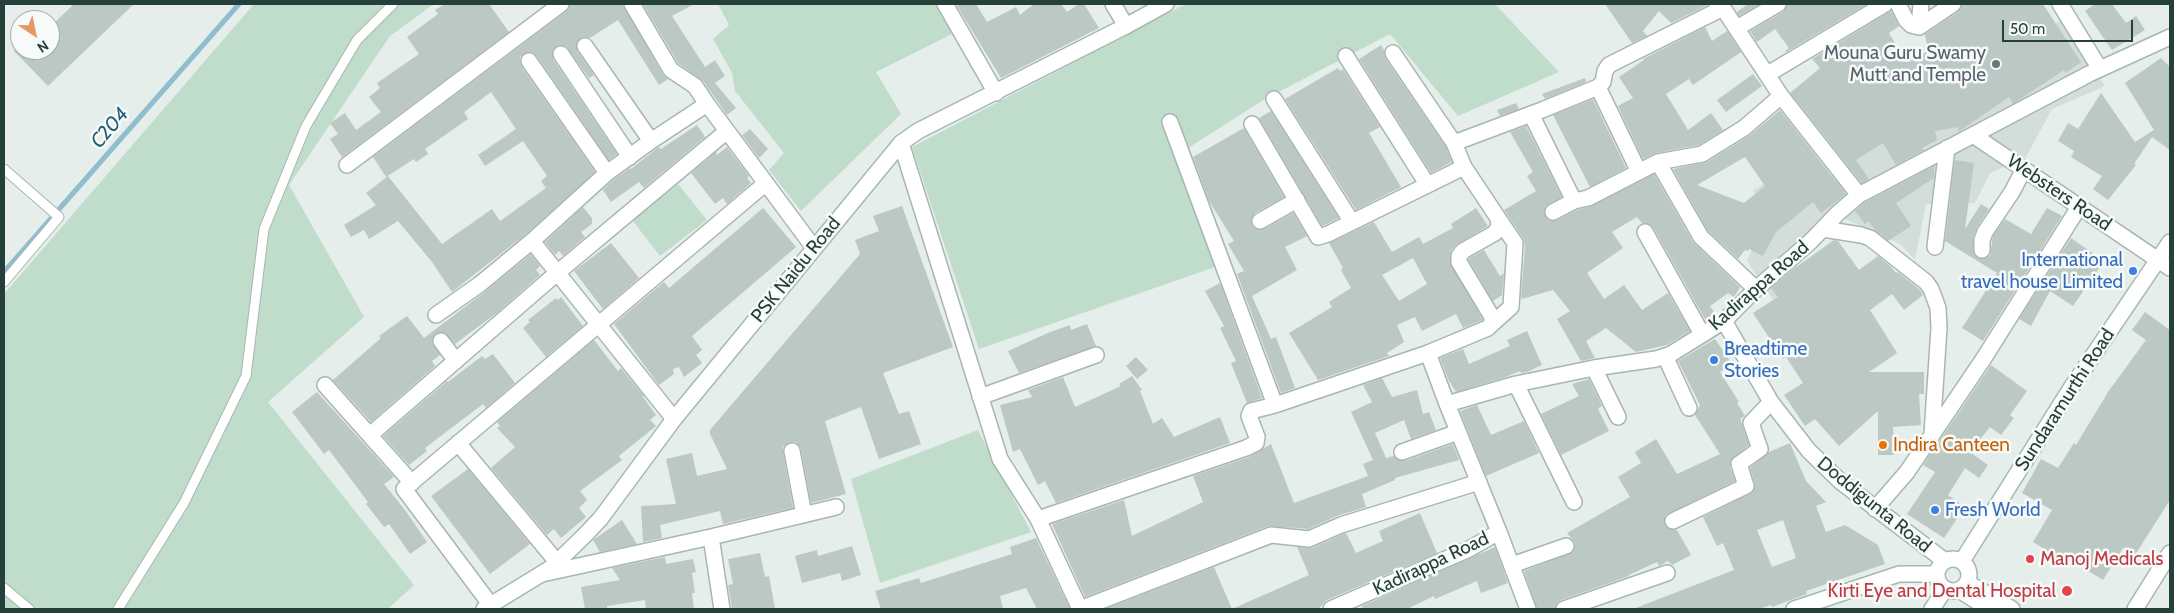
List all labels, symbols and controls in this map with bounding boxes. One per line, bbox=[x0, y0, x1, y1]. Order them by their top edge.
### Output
north arrow bbox=[10, 10, 60, 60]
scale bar bbox=[2004, 10, 2135, 42]
text: 50 m bbox=[2010, 20, 2045, 38]
text: N bbox=[34, 36, 52, 57]
place label: Mouna Guru Swamy Mutt and Temple bbox=[1824, 42, 1986, 86]
marker: Mouna Guru Swamy Mutt and Temple bbox=[1990, 58, 2002, 70]
water label: C204 bbox=[86, 103, 134, 153]
street label: Websters Road bbox=[2003, 150, 2115, 236]
street label: PSK Naidu Road bbox=[746, 213, 846, 327]
street label: Kadirappa Road bbox=[1704, 236, 1814, 336]
place label: International travel house Limited bbox=[1961, 249, 2123, 293]
marker: International travel house Limited bbox=[2127, 265, 2139, 277]
street label: Sundaramurthi Road bbox=[2010, 325, 2120, 475]
place label: Breadtime Stories bbox=[1724, 338, 1807, 382]
marker: Breadtime Stories bbox=[1708, 354, 1720, 366]
place label: Indira Canteen bbox=[1893, 434, 2010, 456]
marker: Indira Canteen bbox=[1877, 439, 1889, 451]
street label: Doddigunta Road bbox=[1812, 452, 1936, 558]
place label: Fresh World bbox=[1945, 499, 2041, 521]
marker: Fresh World bbox=[1929, 504, 1941, 516]
street label: Kadirappa Road bbox=[1369, 527, 1493, 601]
place label: Manoj Medicals bbox=[2040, 548, 2163, 570]
marker: Manoj Medicals bbox=[2024, 553, 2036, 565]
place label: Kirti Eye and Dental Hospital bbox=[1828, 580, 2056, 602]
marker: Kirti Eye and Dental Hospital bbox=[2060, 584, 2074, 598]

